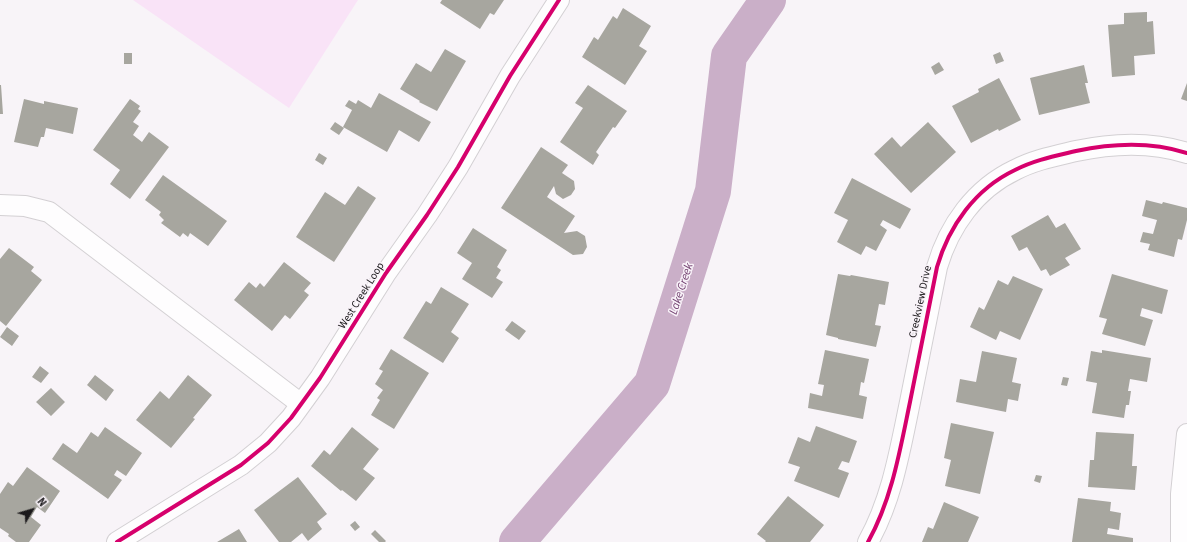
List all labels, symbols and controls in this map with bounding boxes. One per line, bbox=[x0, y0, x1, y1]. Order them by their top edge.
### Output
street label: West Creek Loop bbox=[336, 260, 388, 332]
water label: Lake Creek bbox=[667, 261, 697, 317]
street label: Creekview Drive bbox=[907, 265, 935, 339]
north arrow bbox=[12, 490, 52, 530]
text: N bbox=[34, 495, 50, 510]

